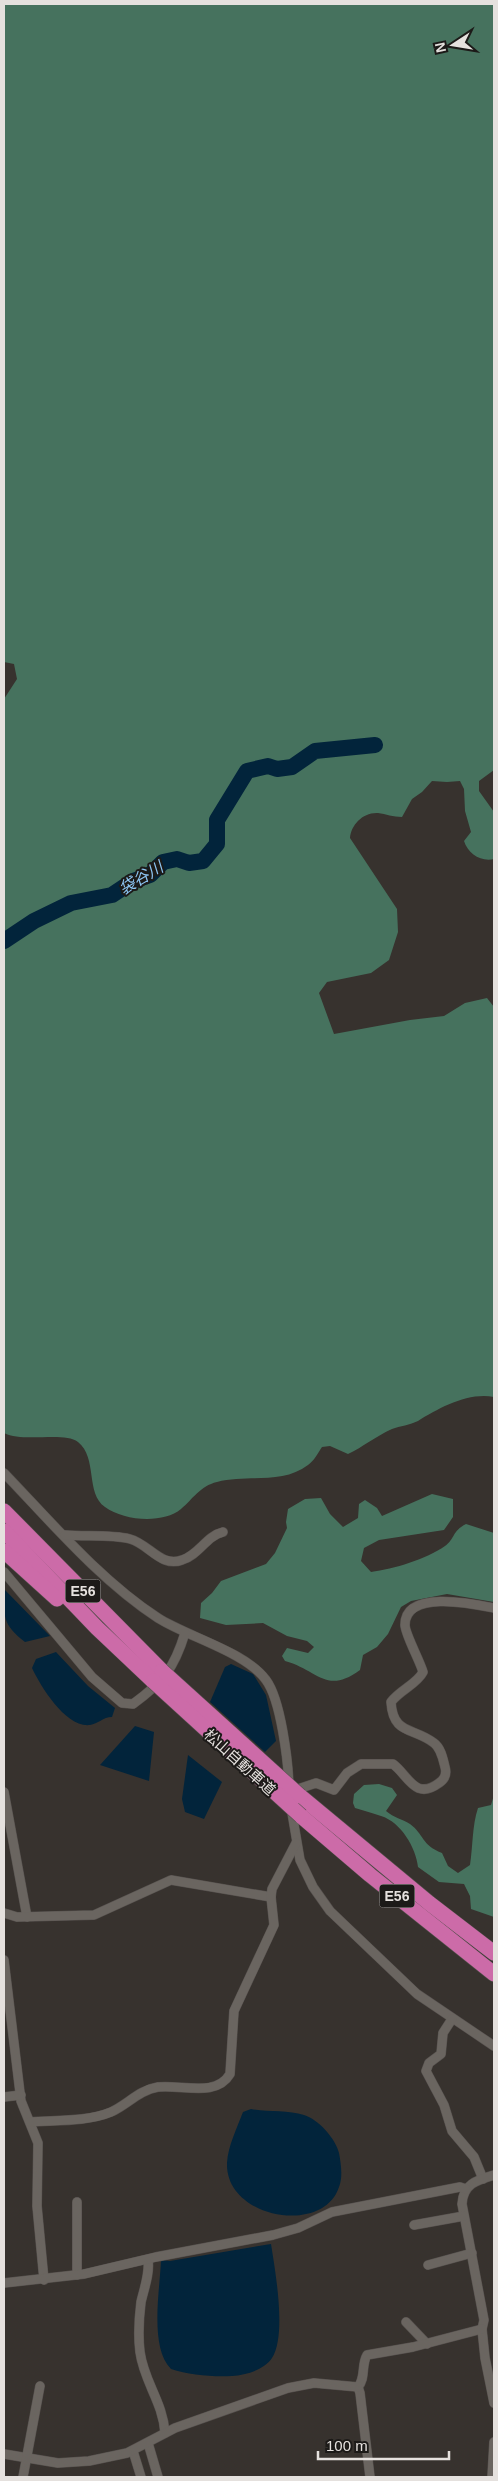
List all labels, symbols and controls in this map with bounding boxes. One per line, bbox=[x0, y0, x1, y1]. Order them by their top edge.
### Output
north arrow bbox=[428, 20, 478, 70]
text: N bbox=[431, 41, 449, 54]
water label: 袋谷川 bbox=[116, 857, 168, 898]
road number: E56 bbox=[66, 1580, 100, 1602]
street label: 松山自動車道 bbox=[201, 1726, 279, 1798]
road number: E56 bbox=[380, 1884, 414, 1908]
scale bar bbox=[318, 2428, 449, 2460]
text: 100 m bbox=[326, 2437, 368, 2454]

